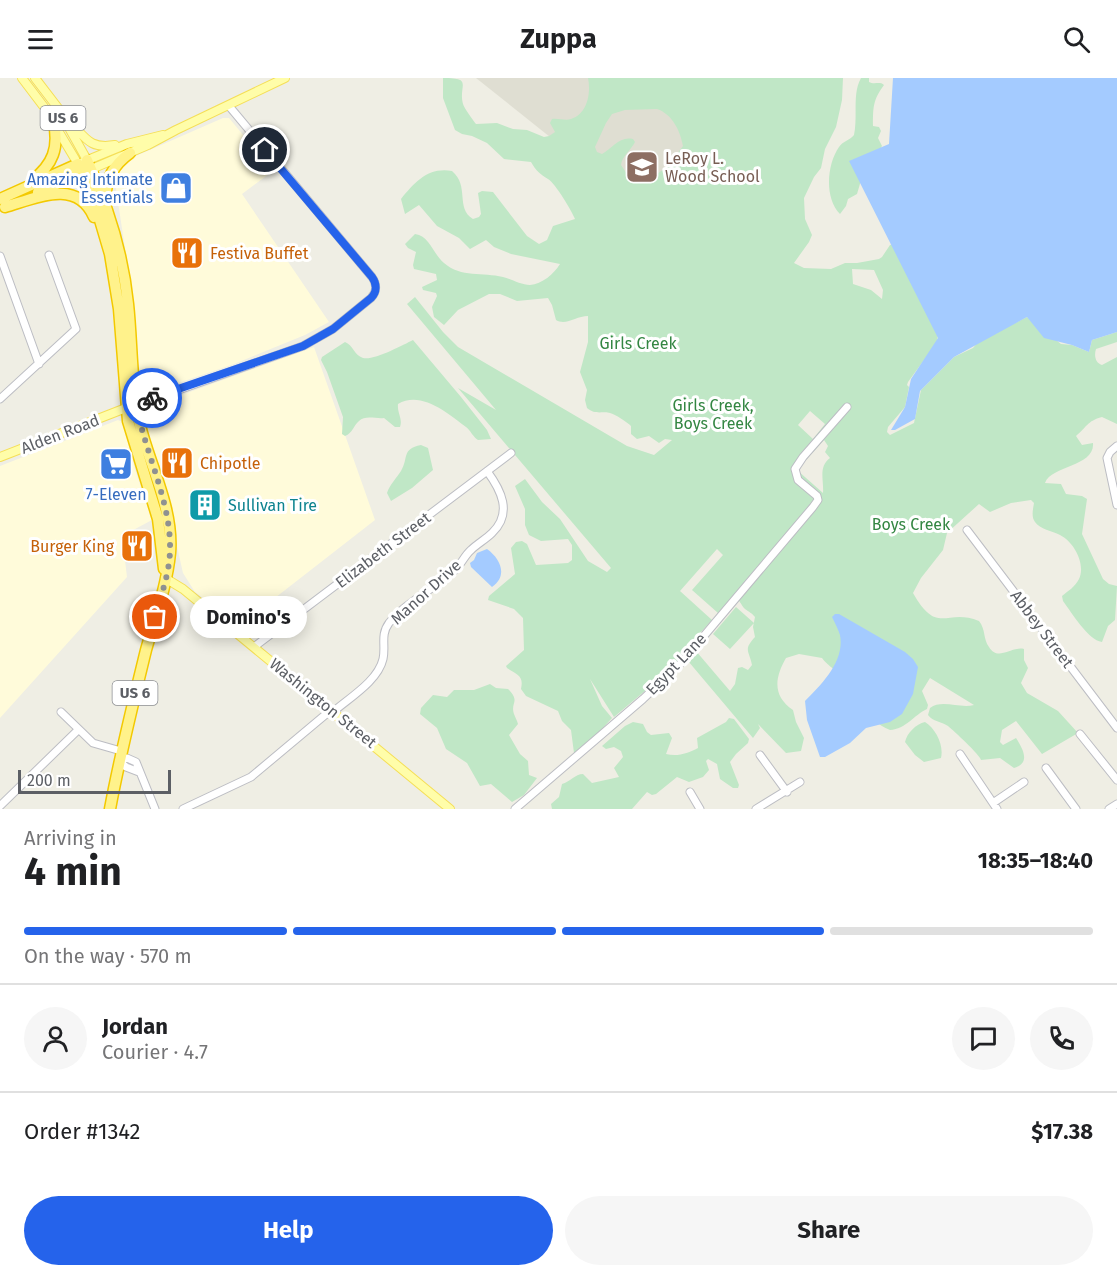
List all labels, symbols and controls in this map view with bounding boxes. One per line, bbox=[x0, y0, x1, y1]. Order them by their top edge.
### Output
icon: menu bbox=[24, 23, 57, 56]
text: Zuppa bbox=[520, 23, 597, 55]
icon: search bbox=[1060, 23, 1093, 56]
road number: US 6 bbox=[40, 106, 86, 130]
pin bbox=[239, 124, 290, 175]
icon: home bbox=[248, 133, 281, 166]
school or university icon: LeRoy L. Wood School bbox=[624, 149, 660, 185]
place label: LeRoy L. Wood School bbox=[665, 149, 760, 186]
place label: Amazing Intimate Essentials bbox=[27, 170, 153, 207]
shop icon: Amazing Intimate Essentials bbox=[158, 170, 194, 206]
restaurant icon: Festiva Buffet bbox=[169, 235, 205, 271]
place label: Festiva Buffet bbox=[210, 244, 309, 263]
park label: Girls Creek bbox=[599, 334, 677, 353]
courier bbox=[122, 368, 182, 428]
icon: bike bbox=[136, 382, 169, 415]
park label: Girls Creek, Boys Creek bbox=[672, 396, 754, 433]
street label: Alden Road bbox=[18, 410, 102, 458]
restaurant icon: Chipotle bbox=[159, 445, 195, 481]
supermarket icon: 7-Eleven bbox=[98, 446, 134, 482]
place label: Chipotle bbox=[200, 454, 260, 473]
place label: 7-Eleven bbox=[85, 485, 147, 504]
building icon: Sullivan Tire bbox=[187, 487, 223, 523]
place label: Sullivan Tire bbox=[228, 496, 317, 515]
street label: Elizabeth Street bbox=[332, 508, 434, 592]
park label: Boys Creek bbox=[872, 515, 951, 534]
restaurant icon: Burger King bbox=[119, 528, 155, 564]
place label: Burger King bbox=[30, 537, 115, 556]
street label: Manor Drive bbox=[387, 556, 465, 628]
street label: Abbey Street bbox=[1007, 586, 1078, 672]
pin bbox=[129, 591, 180, 642]
callout: Domino's bbox=[191, 596, 308, 638]
icon: bag bbox=[138, 600, 171, 633]
text: Domino's bbox=[206, 605, 291, 629]
street label: Egypt Lane bbox=[642, 629, 710, 699]
street label: Washington Street bbox=[266, 654, 381, 752]
road number: US 6 bbox=[112, 681, 158, 705]
scale bar bbox=[18, 767, 171, 794]
text: 200 m bbox=[27, 771, 71, 790]
text: Arriving in bbox=[24, 826, 117, 850]
text: 18:35–18:40 bbox=[978, 847, 1093, 874]
text: 4 min bbox=[24, 849, 122, 895]
text: On the way · 570 m bbox=[24, 944, 192, 968]
button: person bbox=[24, 1007, 87, 1070]
button: chat bbox=[952, 1007, 1015, 1070]
button: phone bbox=[1030, 1007, 1093, 1070]
text: Jordan bbox=[102, 1013, 168, 1040]
text: Courier · 4.7 bbox=[102, 1040, 208, 1064]
text: Order #1342 bbox=[24, 1118, 140, 1145]
text: $17.38 bbox=[1031, 1118, 1093, 1145]
button: Help bbox=[24, 1196, 553, 1265]
button: Share bbox=[565, 1196, 1093, 1265]

